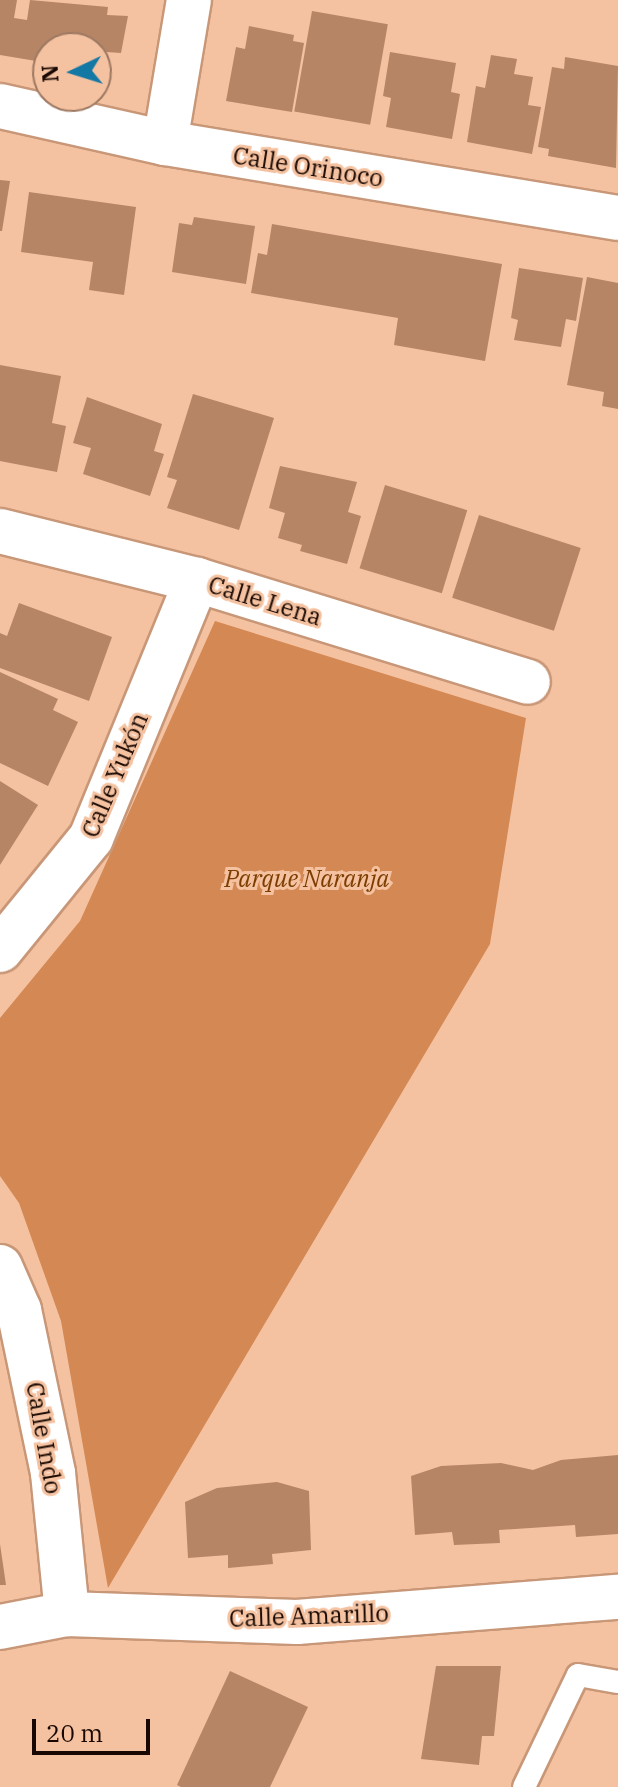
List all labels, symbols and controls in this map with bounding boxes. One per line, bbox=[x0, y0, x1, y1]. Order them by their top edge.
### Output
north arrow bbox=[32, 32, 112, 112]
text: N bbox=[34, 64, 65, 83]
street label: Calle Orinoco bbox=[231, 141, 385, 193]
street label: Calle Lena bbox=[205, 570, 325, 632]
street label: Calle Yukón bbox=[76, 708, 154, 842]
park label: Parque Naranja bbox=[225, 865, 389, 893]
street label: Calle Indo bbox=[20, 1380, 68, 1496]
street label: Calle Amarillo bbox=[229, 1599, 389, 1633]
scale bar bbox=[36, 1703, 154, 1753]
text: 20 m bbox=[46, 1717, 103, 1749]

